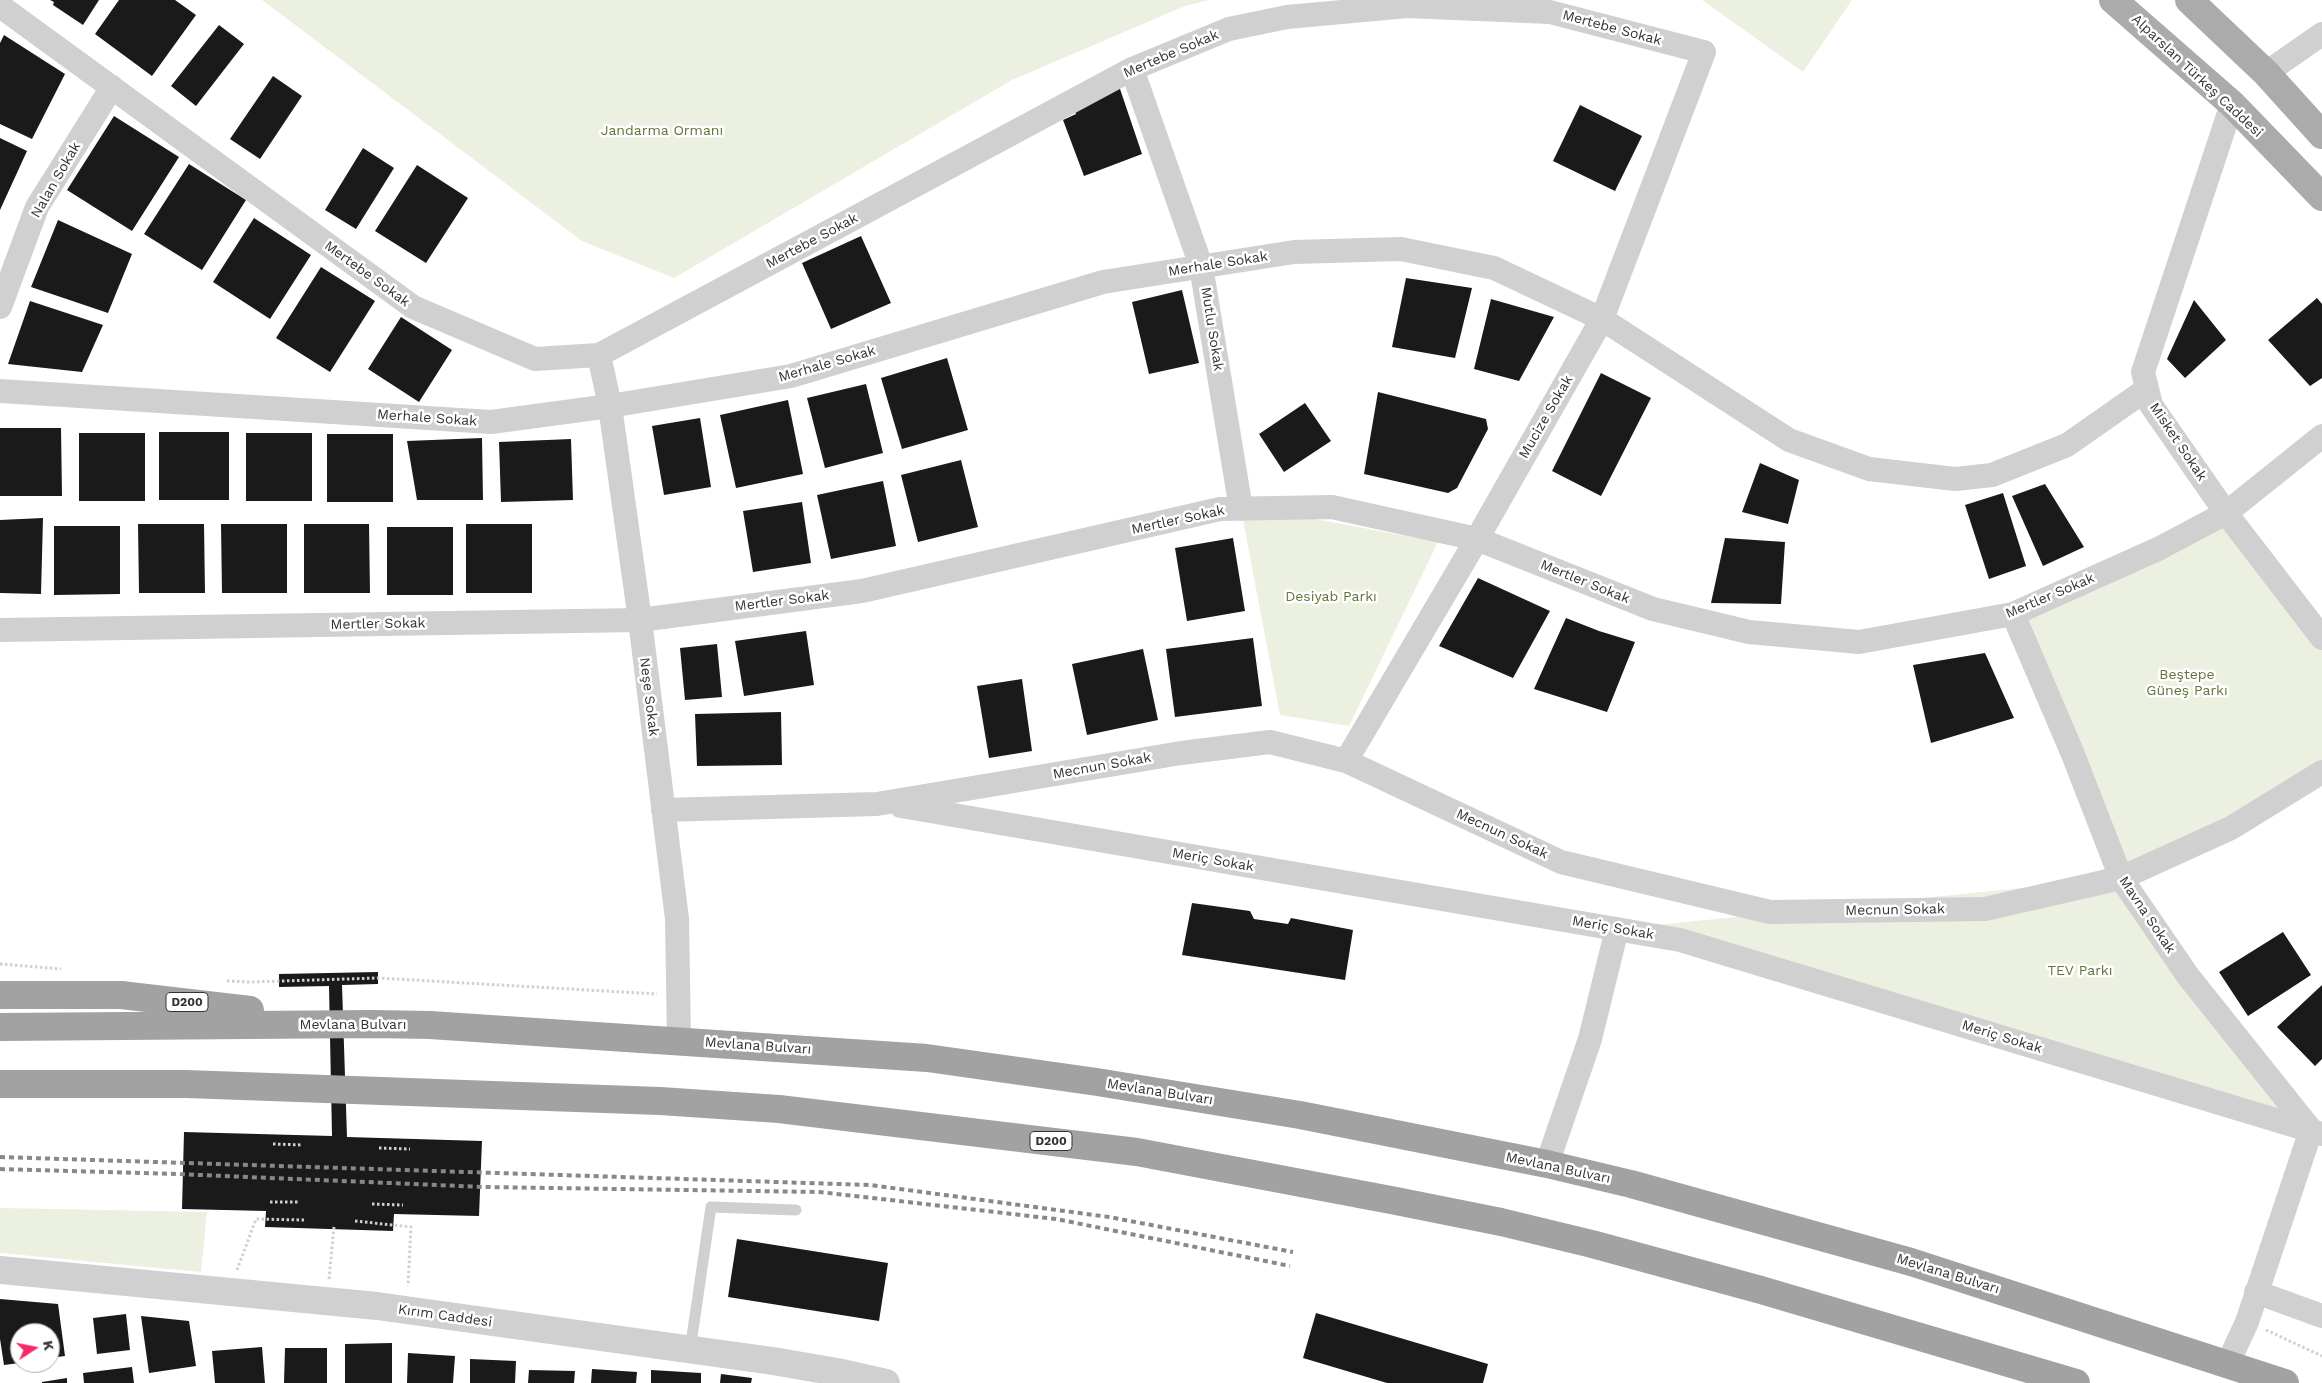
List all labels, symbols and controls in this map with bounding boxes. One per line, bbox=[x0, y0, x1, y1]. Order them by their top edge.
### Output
street label: Mertebe Sokak bbox=[1561, 7, 1663, 49]
street label: Alparslan Türkeş Caddesi bbox=[2128, 11, 2266, 141]
street label: Mertebe Sokak bbox=[1121, 26, 1221, 82]
park label: Jandarma Ormanı bbox=[601, 123, 723, 139]
street label: Nalan Sokak bbox=[28, 139, 84, 221]
street label: Mertebe Sokak bbox=[763, 210, 861, 272]
street label: Mertebe Sokak bbox=[321, 237, 413, 311]
street label: Merhale Sokak bbox=[1167, 248, 1269, 280]
street label: Mutlu Sokak bbox=[1197, 286, 1227, 372]
street label: Merhale Sokak bbox=[776, 342, 878, 386]
street label: Mucize Sokak bbox=[1515, 372, 1577, 462]
street label: Misket Sokak bbox=[2146, 400, 2210, 484]
street label: Merhale Sokak bbox=[376, 406, 478, 430]
street label: Mertler Sokak bbox=[1130, 502, 1226, 538]
street label: Mertler Sokak bbox=[1538, 556, 1632, 608]
street label: Mertler Sokak bbox=[2003, 570, 2097, 622]
street label: Mertler Sokak bbox=[734, 587, 830, 615]
park label: Desiyab Parkı bbox=[1285, 589, 1377, 605]
street label: Mertler Sokak bbox=[330, 615, 426, 633]
street label: Neşe Sokak bbox=[636, 657, 662, 737]
park label: Beştepe Güneş Parkı bbox=[2146, 667, 2228, 700]
street label: Mecnun Sokak bbox=[1052, 749, 1152, 783]
street label: Mecnun Sokak bbox=[1453, 805, 1551, 863]
street label: Meriç Sokak bbox=[1171, 845, 1255, 875]
street label: Mavna Sokak bbox=[2115, 873, 2179, 957]
street label: Mecnun Sokak bbox=[1845, 901, 1945, 919]
street label: Meriç Sokak bbox=[1571, 913, 1655, 943]
park label: TEV Parkı bbox=[2047, 963, 2113, 979]
road number: D200 bbox=[166, 992, 208, 1012]
street label: Mevlana Bulvarı bbox=[300, 1017, 406, 1033]
street label: Meriç Sokak bbox=[1960, 1017, 2044, 1057]
street label: Mevlana Bulvarı bbox=[704, 1034, 812, 1058]
street label: Mevlana Bulvarı bbox=[1106, 1075, 1214, 1109]
road number: D200 bbox=[1030, 1132, 1072, 1150]
street label: Mevlana Bulvarı bbox=[1504, 1149, 1612, 1187]
street label: Mevlana Bulvarı bbox=[1894, 1250, 2002, 1298]
street label: Kırım Caddesi bbox=[397, 1301, 493, 1331]
north arrow bbox=[10, 1323, 60, 1373]
text: K bbox=[40, 1339, 58, 1352]

